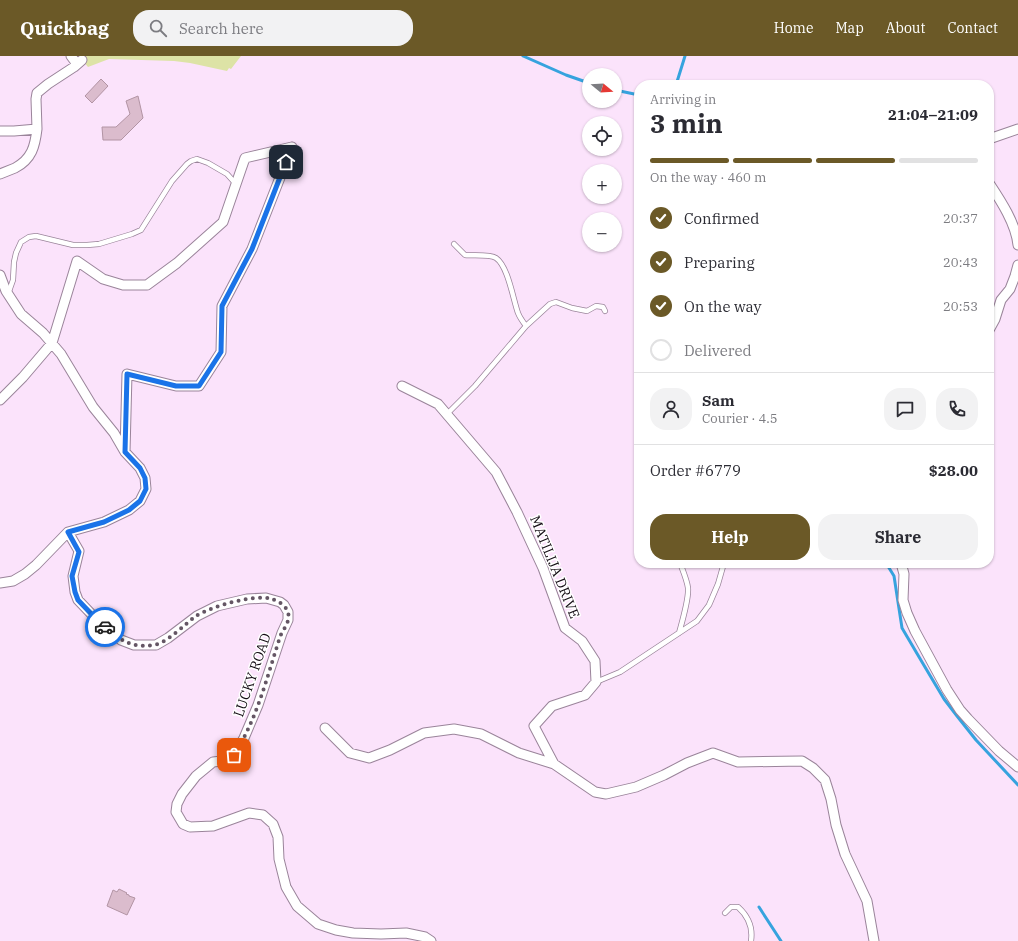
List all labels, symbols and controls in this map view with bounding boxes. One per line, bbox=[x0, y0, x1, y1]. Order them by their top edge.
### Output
search box bbox=[133, 10, 413, 46]
text: Quickbag bbox=[20, 16, 109, 40]
icon: search bbox=[147, 17, 169, 39]
text: Search here bbox=[179, 19, 263, 38]
text: Home bbox=[774, 19, 813, 37]
text: Map bbox=[835, 19, 864, 37]
text: About bbox=[886, 19, 925, 37]
text: Contact bbox=[947, 19, 998, 37]
north arrow bbox=[582, 68, 622, 108]
map controls bbox=[582, 68, 622, 252]
text: Arriving in bbox=[650, 91, 716, 108]
text: 21:04–21:09 bbox=[888, 105, 978, 124]
text: 3 min bbox=[650, 106, 723, 140]
button: locate bbox=[582, 116, 622, 156]
pin bbox=[269, 145, 303, 179]
icon: home bbox=[275, 151, 297, 173]
button: + bbox=[582, 164, 622, 204]
text: On the way · 460 m bbox=[650, 169, 766, 186]
icon: check bbox=[650, 207, 672, 229]
text: Confirmed bbox=[684, 209, 759, 228]
text: 20:37 bbox=[943, 210, 978, 227]
button: − bbox=[582, 212, 622, 252]
icon: check bbox=[650, 251, 672, 273]
text: Preparing bbox=[684, 253, 755, 272]
text: 20:43 bbox=[943, 254, 978, 271]
icon: check bbox=[650, 295, 672, 317]
text: On the way bbox=[684, 297, 762, 316]
text: 20:53 bbox=[943, 298, 978, 315]
text: Delivered bbox=[684, 341, 752, 360]
button: person bbox=[650, 388, 692, 430]
button: chat bbox=[884, 388, 926, 430]
button: phone bbox=[936, 388, 978, 430]
text: Sam bbox=[702, 391, 735, 410]
text: Courier · 4.5 bbox=[702, 410, 778, 427]
text: Order #6779 bbox=[650, 461, 741, 480]
text: $28.00 bbox=[929, 461, 978, 480]
street label: MATILIJA DRIVE bbox=[526, 513, 584, 621]
button: Help bbox=[650, 514, 810, 560]
button: Share bbox=[818, 514, 978, 560]
courier bbox=[85, 607, 125, 647]
icon: car bbox=[94, 616, 116, 638]
street label: LUCKY ROAD bbox=[229, 631, 275, 719]
pin bbox=[217, 738, 251, 772]
icon: bag bbox=[223, 744, 245, 766]

